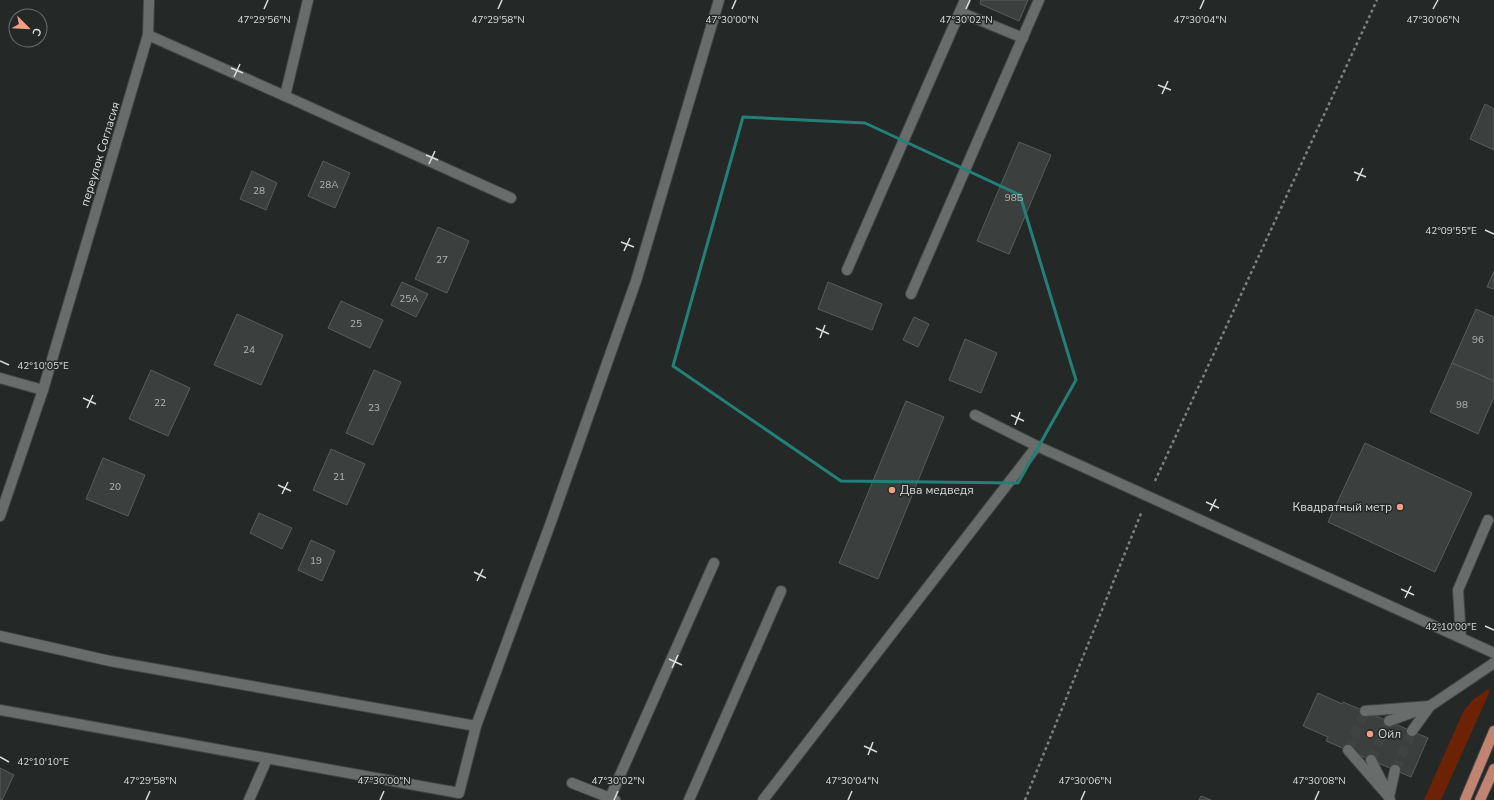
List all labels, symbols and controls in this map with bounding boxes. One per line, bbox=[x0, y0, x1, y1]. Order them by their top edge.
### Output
north arrow bbox=[8, 8, 48, 48]
text: 47°29'56"N bbox=[237, 13, 291, 27]
text: 47°29'58"N bbox=[471, 13, 525, 27]
text: 47°30'00"N bbox=[705, 13, 759, 27]
text: 47°30'02"N bbox=[939, 13, 993, 27]
text: 47°30'04"N bbox=[1173, 13, 1227, 27]
text: 47°30'06"N bbox=[1406, 13, 1460, 27]
text: С bbox=[28, 25, 45, 39]
street label: переулок Согласия bbox=[77, 100, 123, 208]
house number: 28А bbox=[319, 178, 339, 192]
house number: 28 bbox=[253, 184, 265, 198]
house number: 98Б bbox=[1005, 191, 1024, 205]
text: 42°09'55"E bbox=[1425, 224, 1477, 238]
house number: 27 bbox=[436, 253, 448, 267]
house number: 25А bbox=[399, 292, 419, 306]
house number: 25 bbox=[350, 317, 362, 331]
house number: 96 bbox=[1472, 333, 1484, 347]
house number: 24 bbox=[243, 343, 255, 357]
text: 42°10'05"E bbox=[17, 359, 69, 373]
house number: 22 bbox=[154, 396, 166, 410]
house number: 98 bbox=[1456, 398, 1468, 412]
house number: 23 bbox=[368, 401, 380, 415]
house number: 21 bbox=[333, 470, 345, 484]
house number: 20 bbox=[109, 480, 121, 494]
place label: Два медведя bbox=[900, 482, 974, 498]
marker: Два медведя bbox=[887, 485, 897, 495]
place label: Квадратный метр bbox=[1293, 499, 1392, 515]
marker: Квадратный метр bbox=[1395, 502, 1405, 512]
house number: 19 bbox=[310, 554, 322, 568]
text: 42°10'00"E bbox=[1425, 620, 1477, 634]
place label: Ойл bbox=[1378, 726, 1401, 742]
marker: Ойл bbox=[1365, 729, 1375, 739]
text: 42°10'10"E bbox=[17, 755, 69, 769]
text: 47°29'58"N bbox=[123, 774, 177, 788]
text: 47°30'00"N bbox=[357, 774, 411, 788]
text: 47°30'02"N bbox=[591, 774, 645, 788]
text: 47°30'04"N bbox=[825, 774, 879, 788]
text: 47°30'06"N bbox=[1058, 774, 1112, 788]
text: 47°30'08"N bbox=[1292, 774, 1346, 788]

